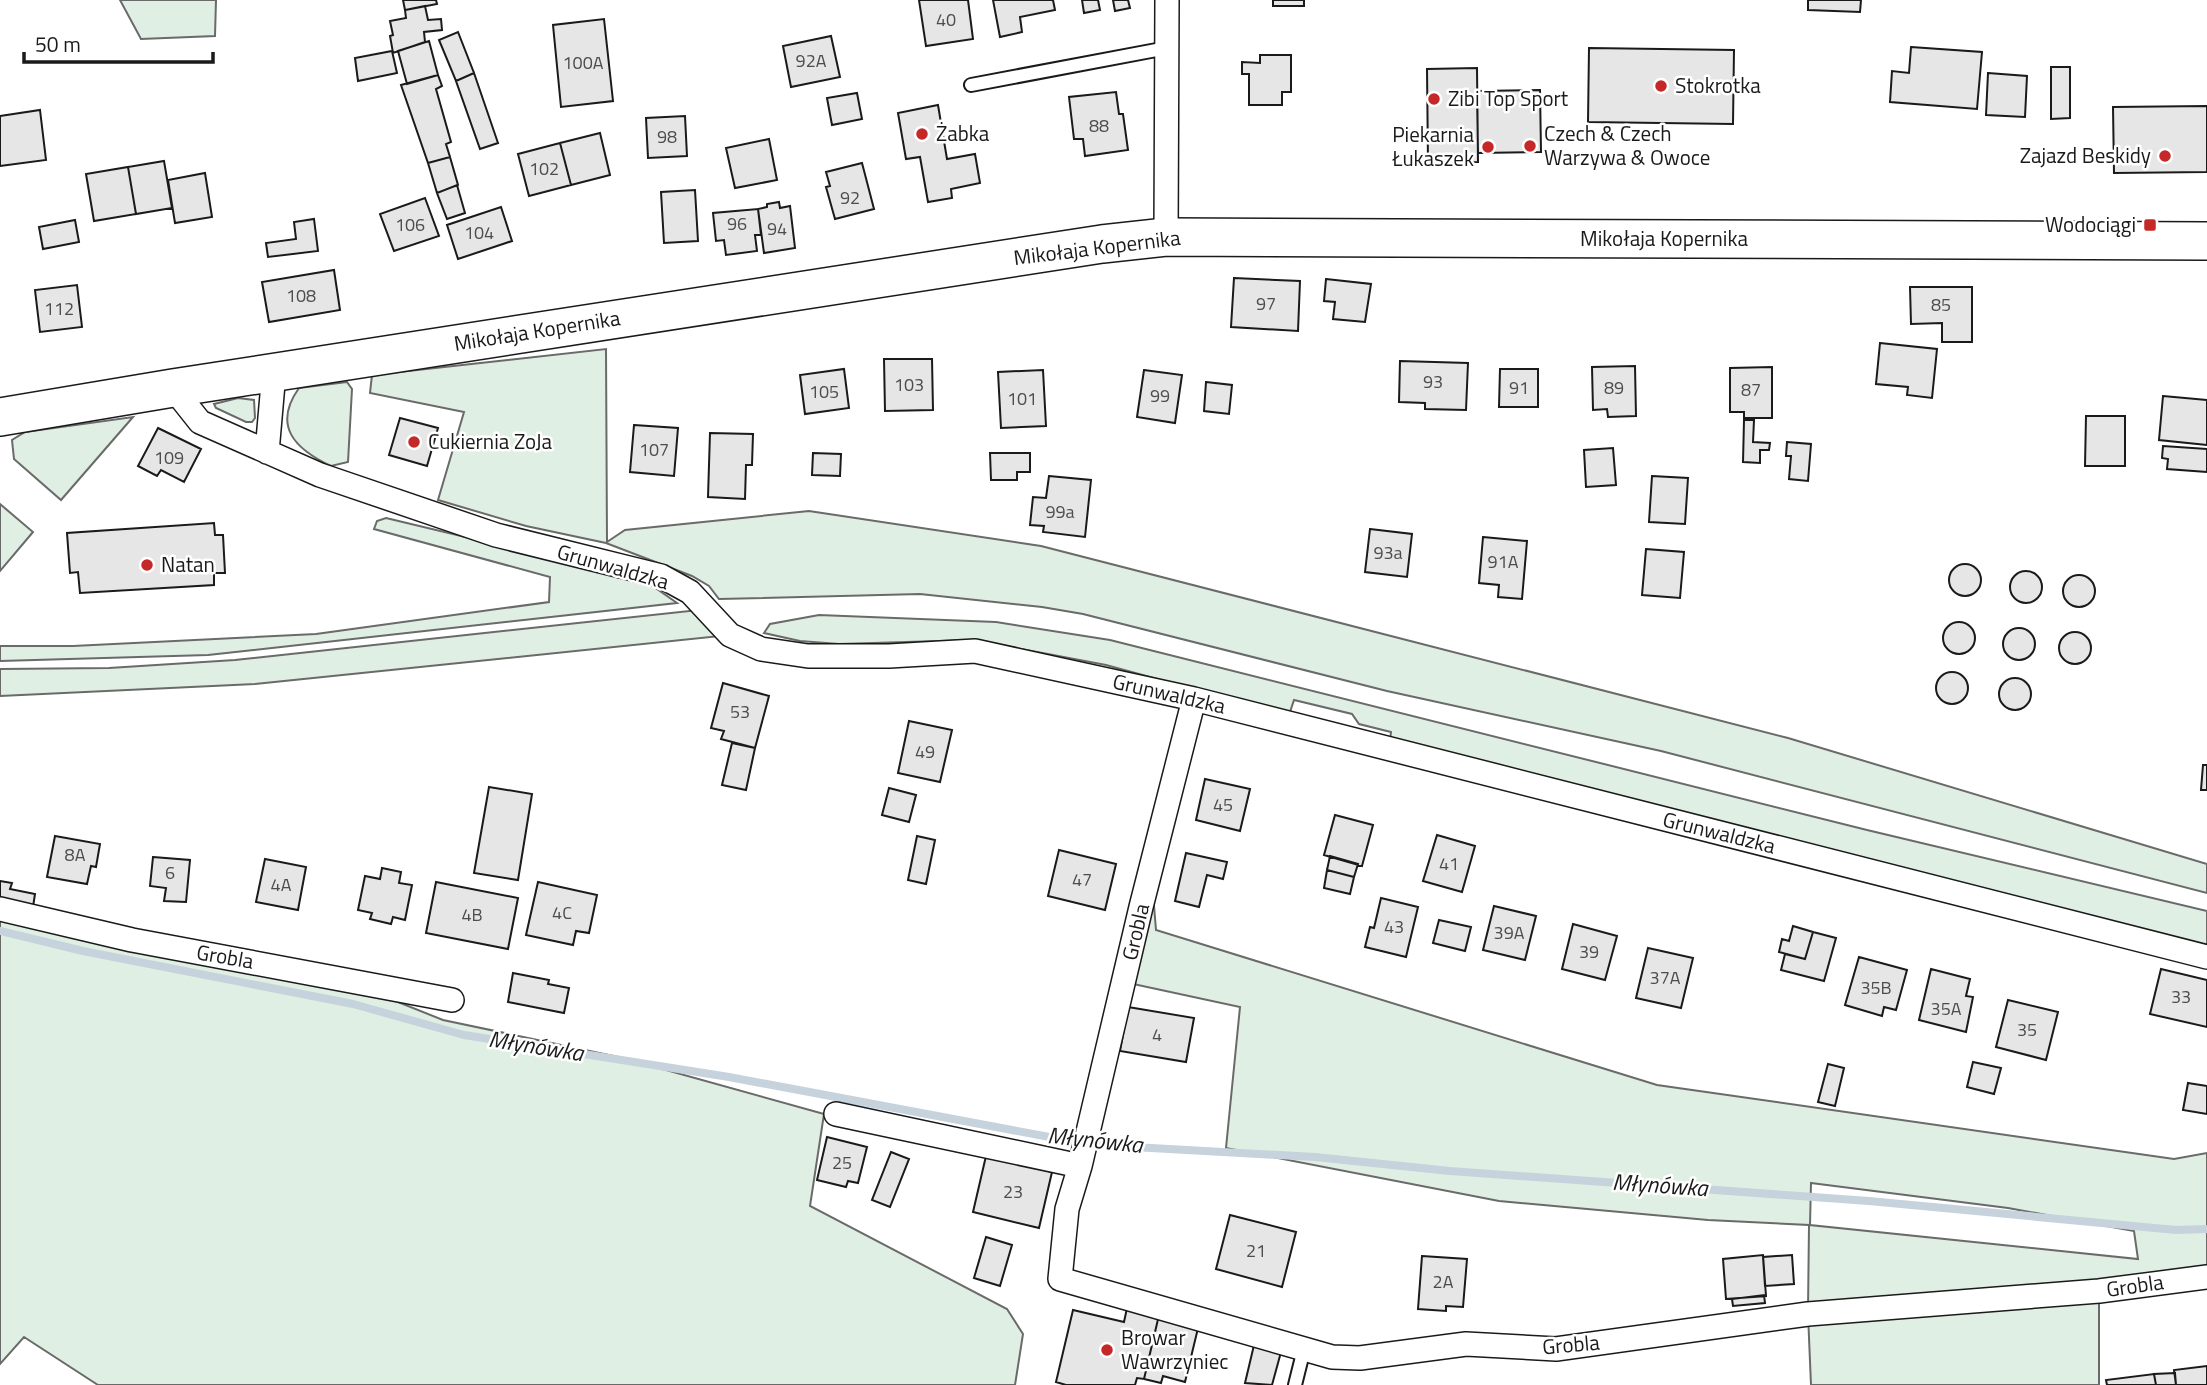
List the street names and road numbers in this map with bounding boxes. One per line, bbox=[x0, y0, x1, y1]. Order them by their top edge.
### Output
street label: Mikołaja Kopernika bbox=[1012, 221, 1183, 273]
street label: Mikołaja Kopernika bbox=[1580, 222, 1748, 254]
street label: Mikołaja Kopernika bbox=[451, 301, 623, 359]
street label: Grunwaldzka bbox=[554, 535, 673, 597]
street label: Grunwaldzka bbox=[1110, 665, 1229, 722]
street label: Grunwaldzka bbox=[1660, 803, 1779, 862]
street label: Grobla bbox=[1113, 900, 1157, 963]
street label: Grobla bbox=[194, 935, 257, 977]
street label: Grobla bbox=[2104, 1265, 2166, 1305]
street label: Grobla bbox=[1541, 1326, 1601, 1362]

